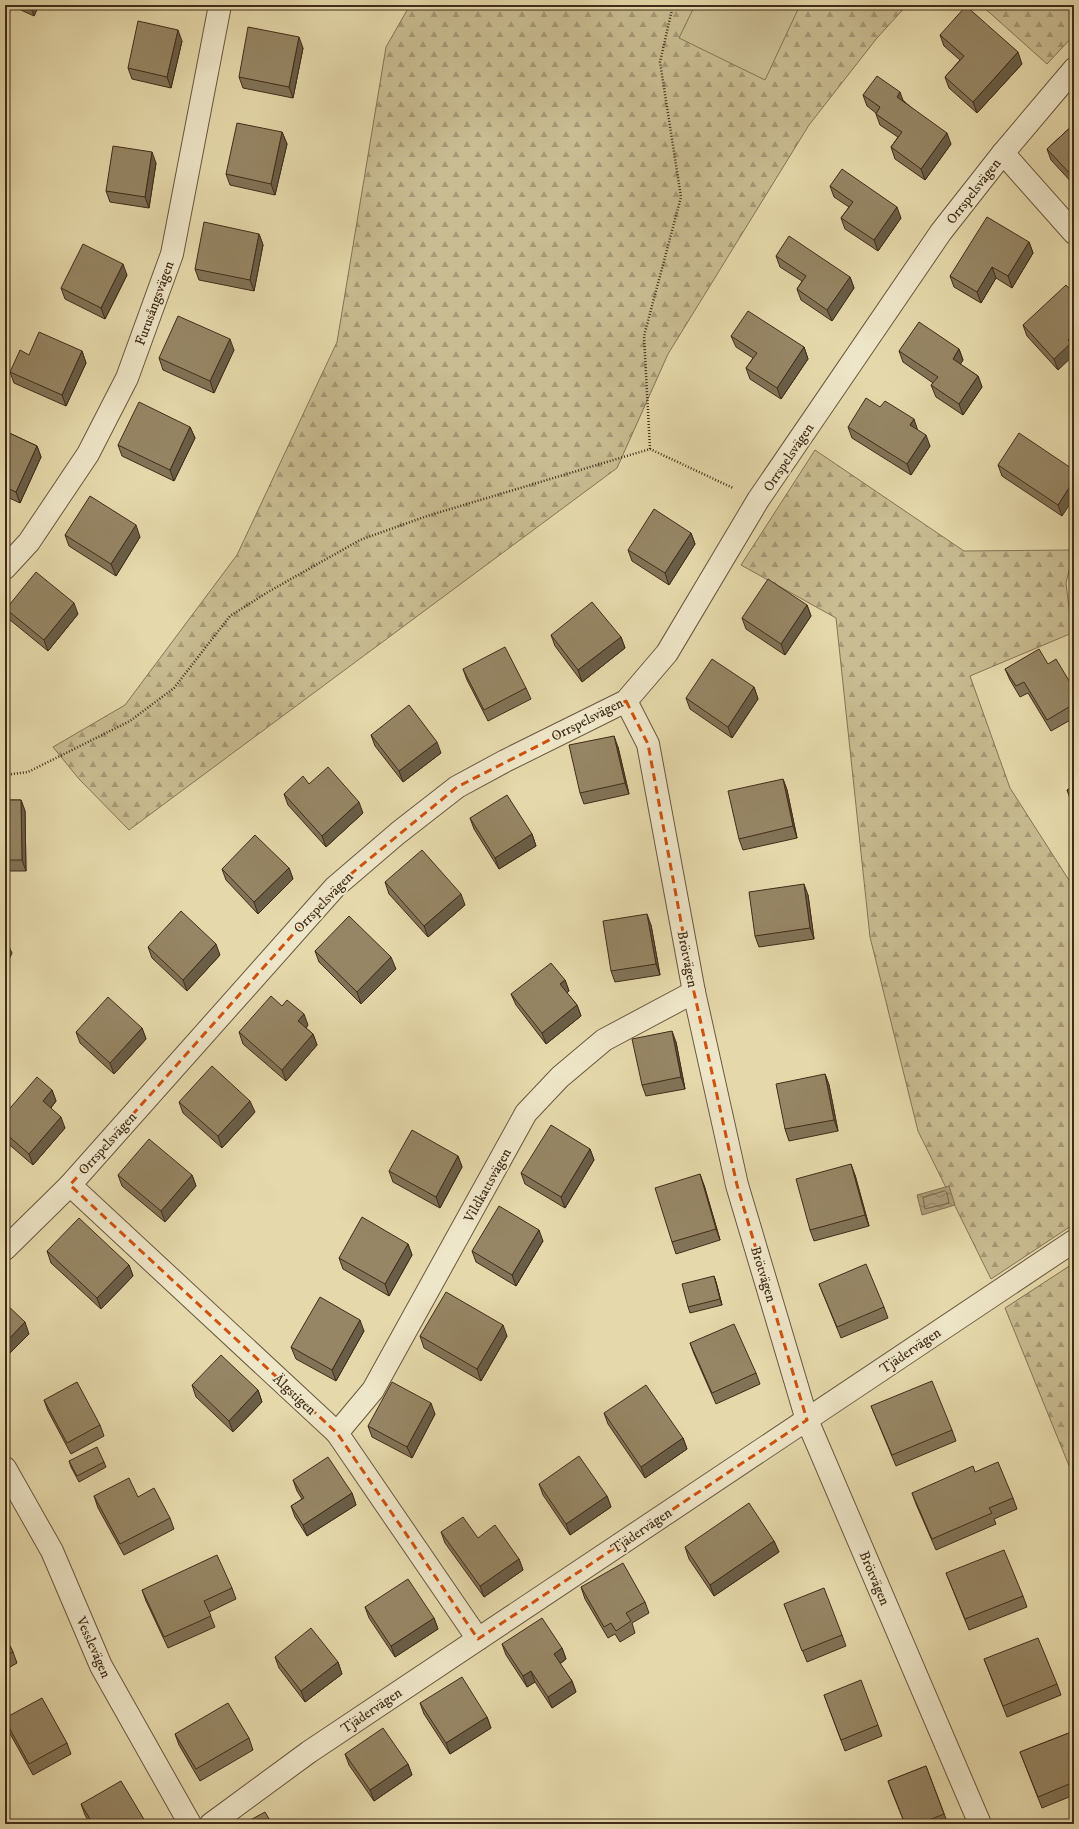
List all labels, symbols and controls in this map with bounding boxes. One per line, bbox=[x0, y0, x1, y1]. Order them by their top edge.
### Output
street label: Orrspelsvägen bbox=[942, 155, 1006, 228]
street label: Furusångsvägen bbox=[131, 258, 179, 348]
street label: Orrspelsvägen bbox=[759, 419, 819, 495]
street label: Orrspelsvägen bbox=[548, 694, 627, 746]
street label: Orrspelsvägen bbox=[290, 868, 358, 937]
street label: Brötvägen bbox=[673, 929, 701, 990]
street label: Orrspelsvägen bbox=[75, 1108, 141, 1179]
street label: Vildkattsvägen bbox=[460, 1145, 516, 1227]
street label: Brötvägen bbox=[746, 1244, 780, 1305]
street label: Tjädervägen bbox=[877, 1323, 945, 1378]
street label: Älgstigen bbox=[269, 1370, 320, 1420]
street label: Tjädervägen bbox=[608, 1503, 676, 1558]
street label: Brötvägen bbox=[855, 1548, 894, 1609]
street label: Vesslevägen bbox=[71, 1613, 115, 1682]
street label: Tjädervägen bbox=[338, 1683, 406, 1738]

